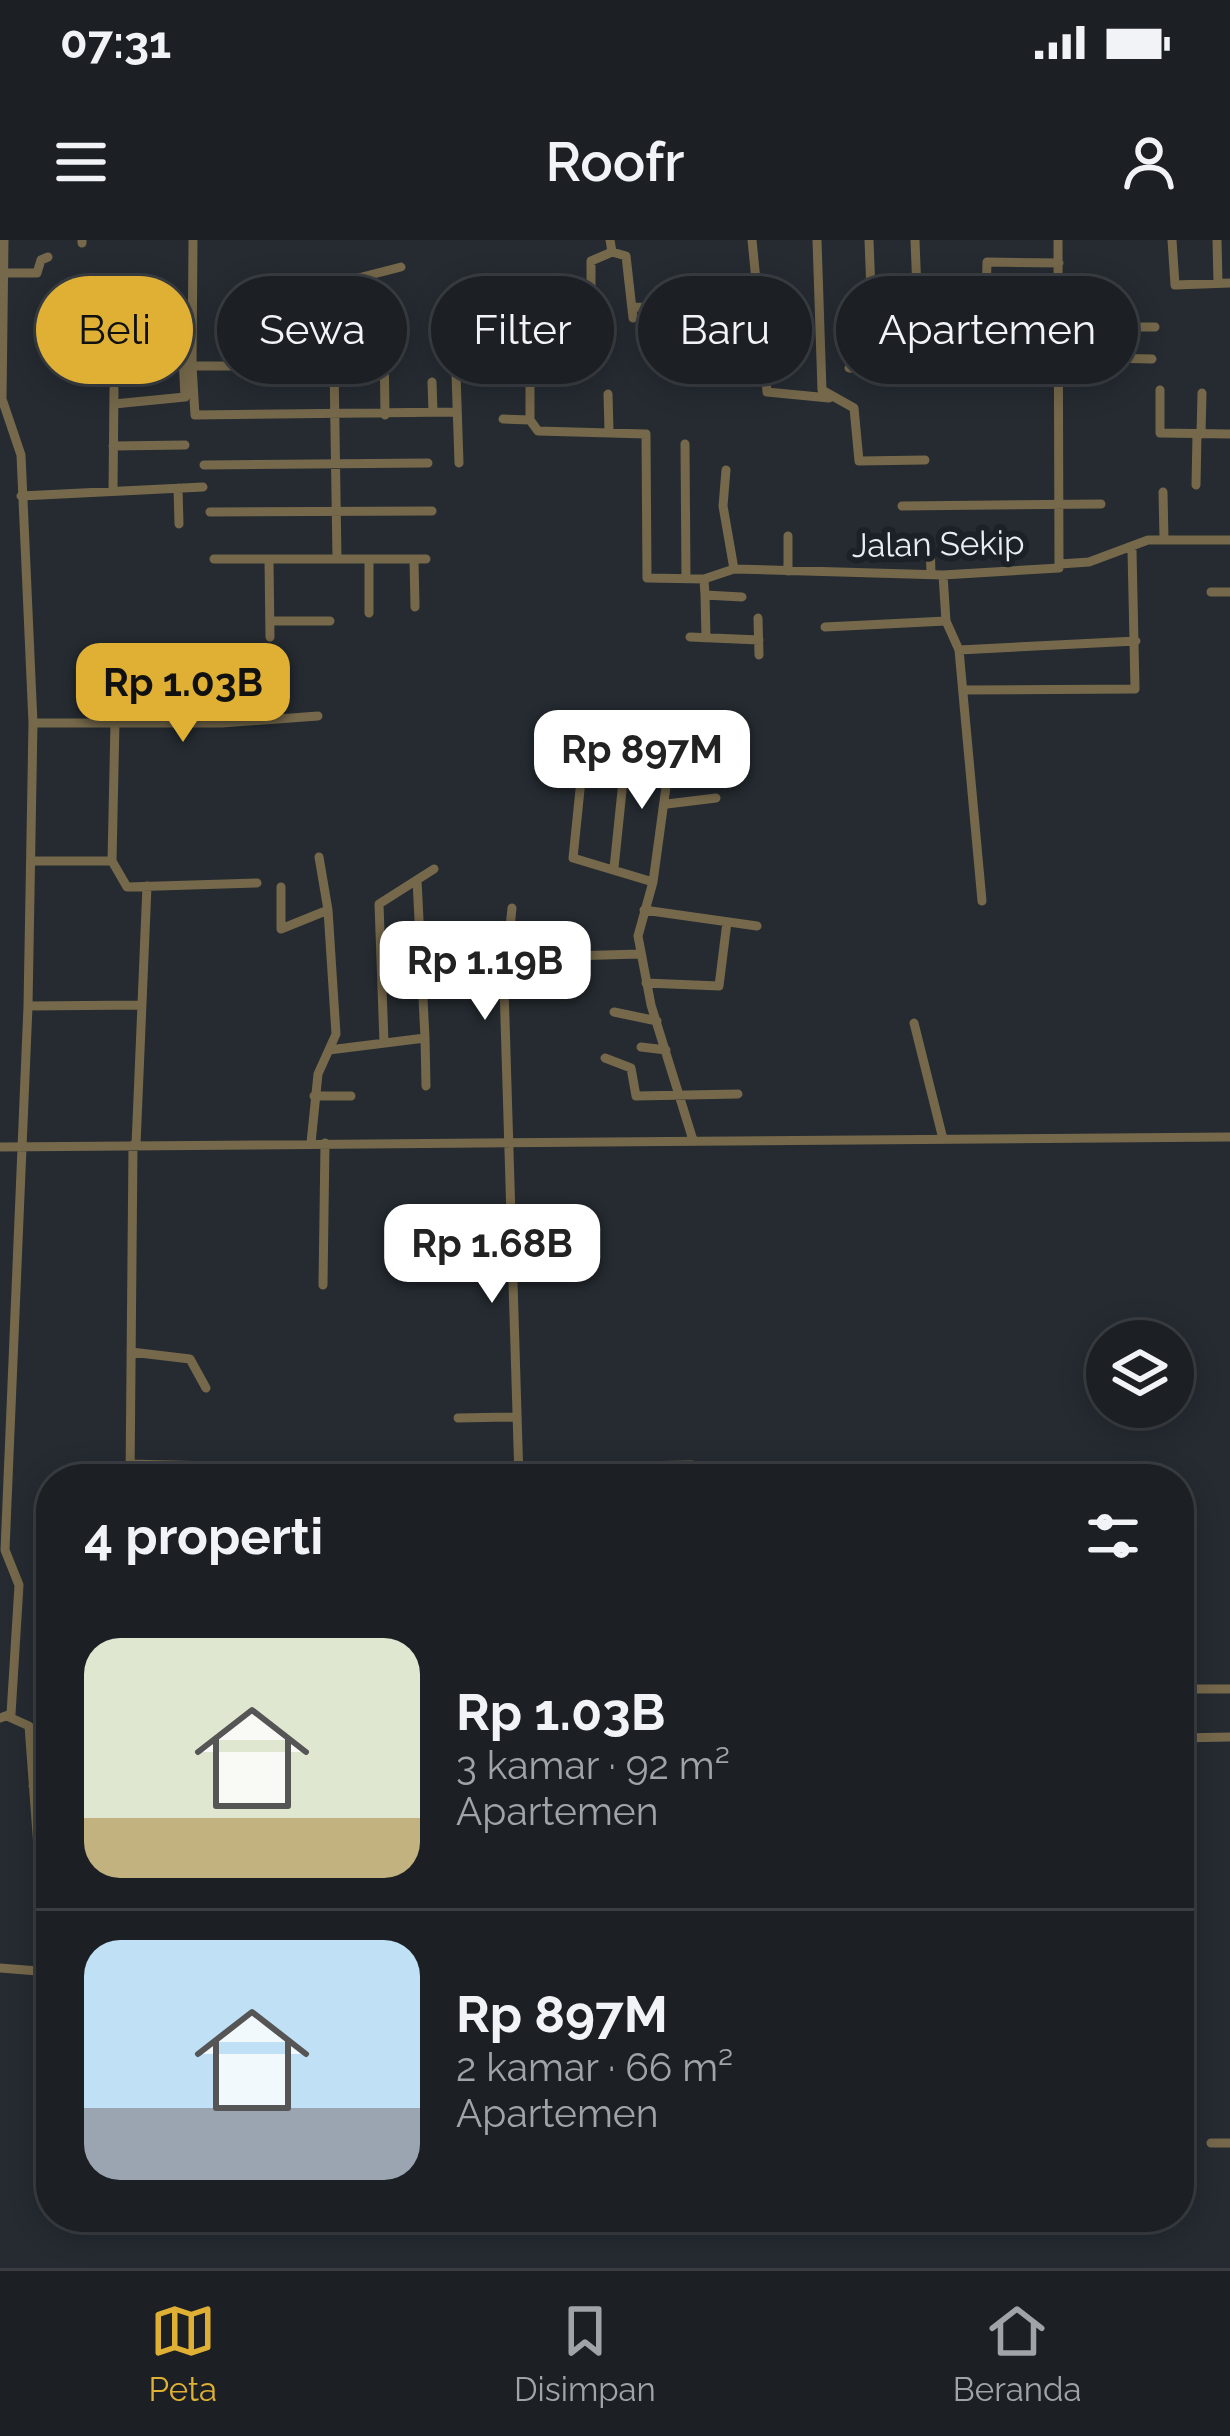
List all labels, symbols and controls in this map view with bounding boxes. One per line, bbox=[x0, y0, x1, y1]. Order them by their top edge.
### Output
text: 07:31 bbox=[60, 16, 171, 69]
icon: menu bbox=[48, 129, 114, 195]
icon: person bbox=[1116, 129, 1182, 195]
text: Roofr bbox=[546, 130, 684, 194]
chip: Beli bbox=[36, 276, 193, 384]
chip: Sewa bbox=[217, 276, 407, 384]
chip: Filter bbox=[431, 276, 614, 384]
chip: Baru bbox=[638, 276, 812, 384]
chip: Apartemen bbox=[836, 276, 1138, 384]
street label: Jalan Sekip bbox=[851, 523, 1025, 565]
pin: Rp 1.03B bbox=[59, 643, 307, 745]
text: Rp 1.03B bbox=[103, 659, 263, 705]
pin: Rp 897M bbox=[531, 710, 753, 812]
text: Rp 897M bbox=[561, 726, 723, 772]
pin: Rp 1.19B bbox=[361, 921, 609, 1023]
text: Rp 1.19B bbox=[407, 937, 563, 983]
pin: Rp 1.68B bbox=[368, 1204, 616, 1306]
text: Rp 1.68B bbox=[411, 1220, 573, 1266]
map controls bbox=[1086, 1320, 1194, 1428]
button: layers bbox=[1086, 1320, 1194, 1428]
icon: filters bbox=[1080, 1503, 1146, 1569]
text: 4 properti bbox=[84, 1506, 323, 1566]
text: Rp 1.03B bbox=[456, 1682, 665, 1742]
icon: home bbox=[180, 1686, 324, 1830]
text: 3 kamar · 92 m² bbox=[456, 1742, 730, 1788]
text: Apartemen bbox=[456, 1788, 658, 1834]
text: Rp 897M bbox=[456, 1984, 668, 2044]
icon: home bbox=[180, 1988, 324, 2132]
text: 2 kamar · 66 m² bbox=[456, 2044, 733, 2090]
text: Apartemen bbox=[456, 2090, 658, 2136]
tab: Peta bbox=[149, 2298, 217, 2409]
tab: Disimpan bbox=[514, 2298, 656, 2409]
tab: Beranda bbox=[953, 2298, 1081, 2409]

